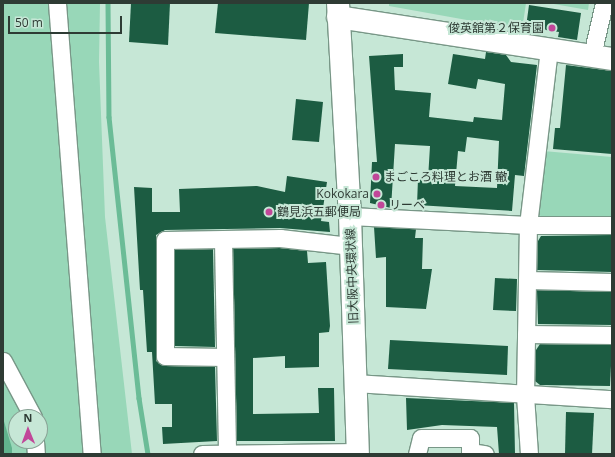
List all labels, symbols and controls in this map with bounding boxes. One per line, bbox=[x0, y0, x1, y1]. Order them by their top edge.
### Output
scale bar bbox=[10, 8, 124, 34]
text: 50 m bbox=[15, 14, 43, 31]
place label: 俊英舘第２保育園 bbox=[448, 21, 544, 35]
marker: 俊英舘第２保育園 bbox=[547, 23, 557, 33]
place label: まごころ料理とお酒 轍 bbox=[384, 170, 507, 184]
marker: まごころ料理とお酒 轍 bbox=[371, 172, 381, 182]
place label: Kokokara bbox=[316, 187, 369, 201]
marker: Kokokara bbox=[372, 189, 382, 199]
place label: リーベ bbox=[389, 198, 425, 212]
marker: リーベ bbox=[376, 200, 386, 210]
place label: 鶴見浜五郵便局 bbox=[277, 205, 361, 219]
marker: 鶴見浜五郵便局 bbox=[264, 207, 274, 217]
street label: 旧大阪中央環状線 bbox=[343, 228, 361, 324]
north arrow bbox=[8, 409, 48, 449]
text: N bbox=[23, 410, 32, 425]

